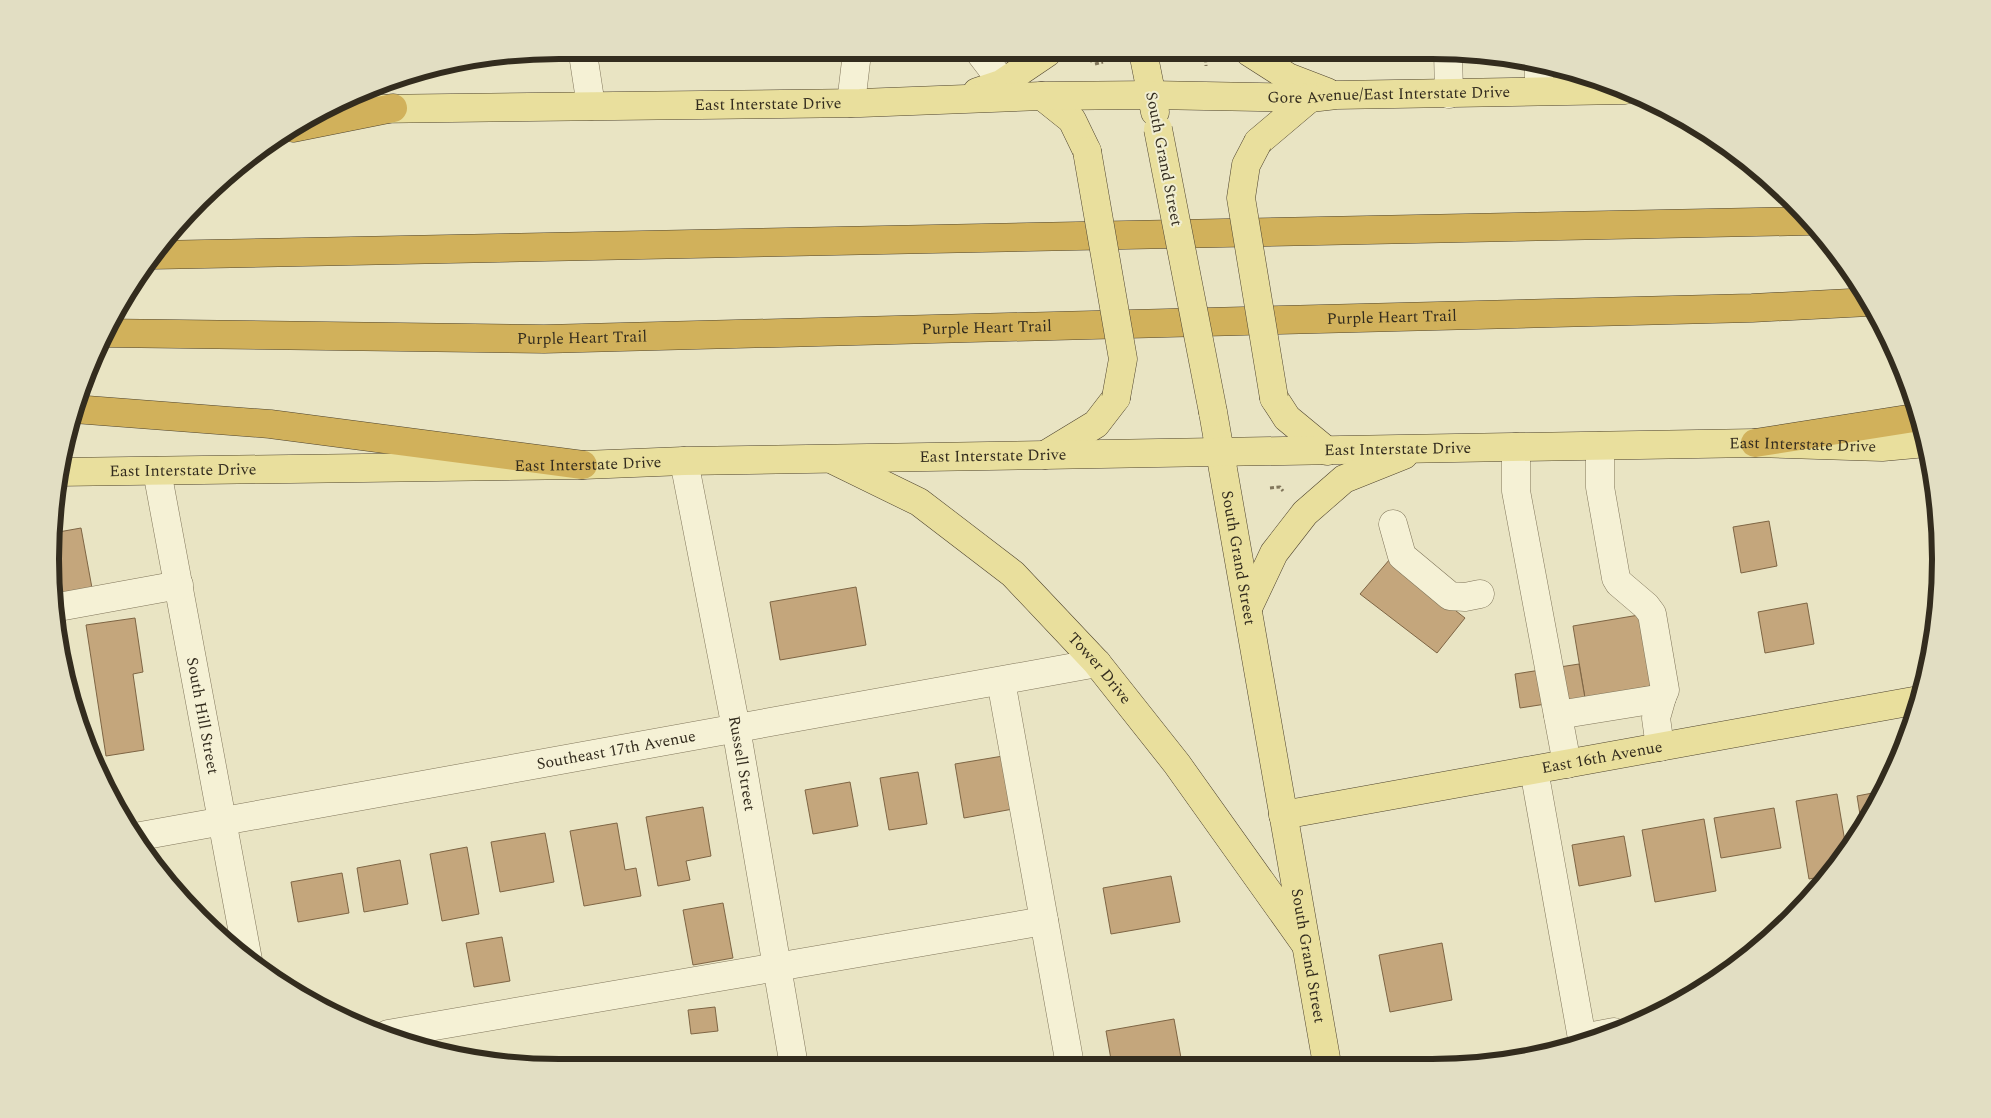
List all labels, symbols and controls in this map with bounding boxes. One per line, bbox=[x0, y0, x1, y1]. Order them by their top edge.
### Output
street label: Gore Avenue/East Interstate Drive bbox=[1267, 80, 1510, 110]
street label: South Grand Street bbox=[1139, 90, 1189, 228]
street label: East Interstate Drive bbox=[694, 91, 842, 117]
street label: Purple Heart Trail bbox=[1326, 304, 1457, 331]
street label: Purple Heart Trail bbox=[921, 314, 1052, 341]
street label: Purple Heart Trail bbox=[517, 324, 647, 351]
street label: East Interstate Drive bbox=[1729, 431, 1877, 459]
street label: East Interstate Drive bbox=[1324, 436, 1471, 462]
street label: East Interstate Drive bbox=[919, 443, 1067, 469]
street label: East Interstate Drive bbox=[514, 450, 662, 478]
street label: East Interstate Drive bbox=[109, 457, 257, 483]
street label: South Grand Street bbox=[1215, 489, 1262, 627]
street label: Tower Drive bbox=[1062, 627, 1137, 709]
street label: South Hill Street bbox=[180, 655, 225, 777]
street label: Russell Street bbox=[722, 714, 762, 813]
street label: Southeast 17th Avenue bbox=[535, 724, 698, 776]
street label: East 16th Avenue bbox=[1539, 735, 1664, 780]
street label: South Grand Street bbox=[1285, 887, 1332, 1025]

